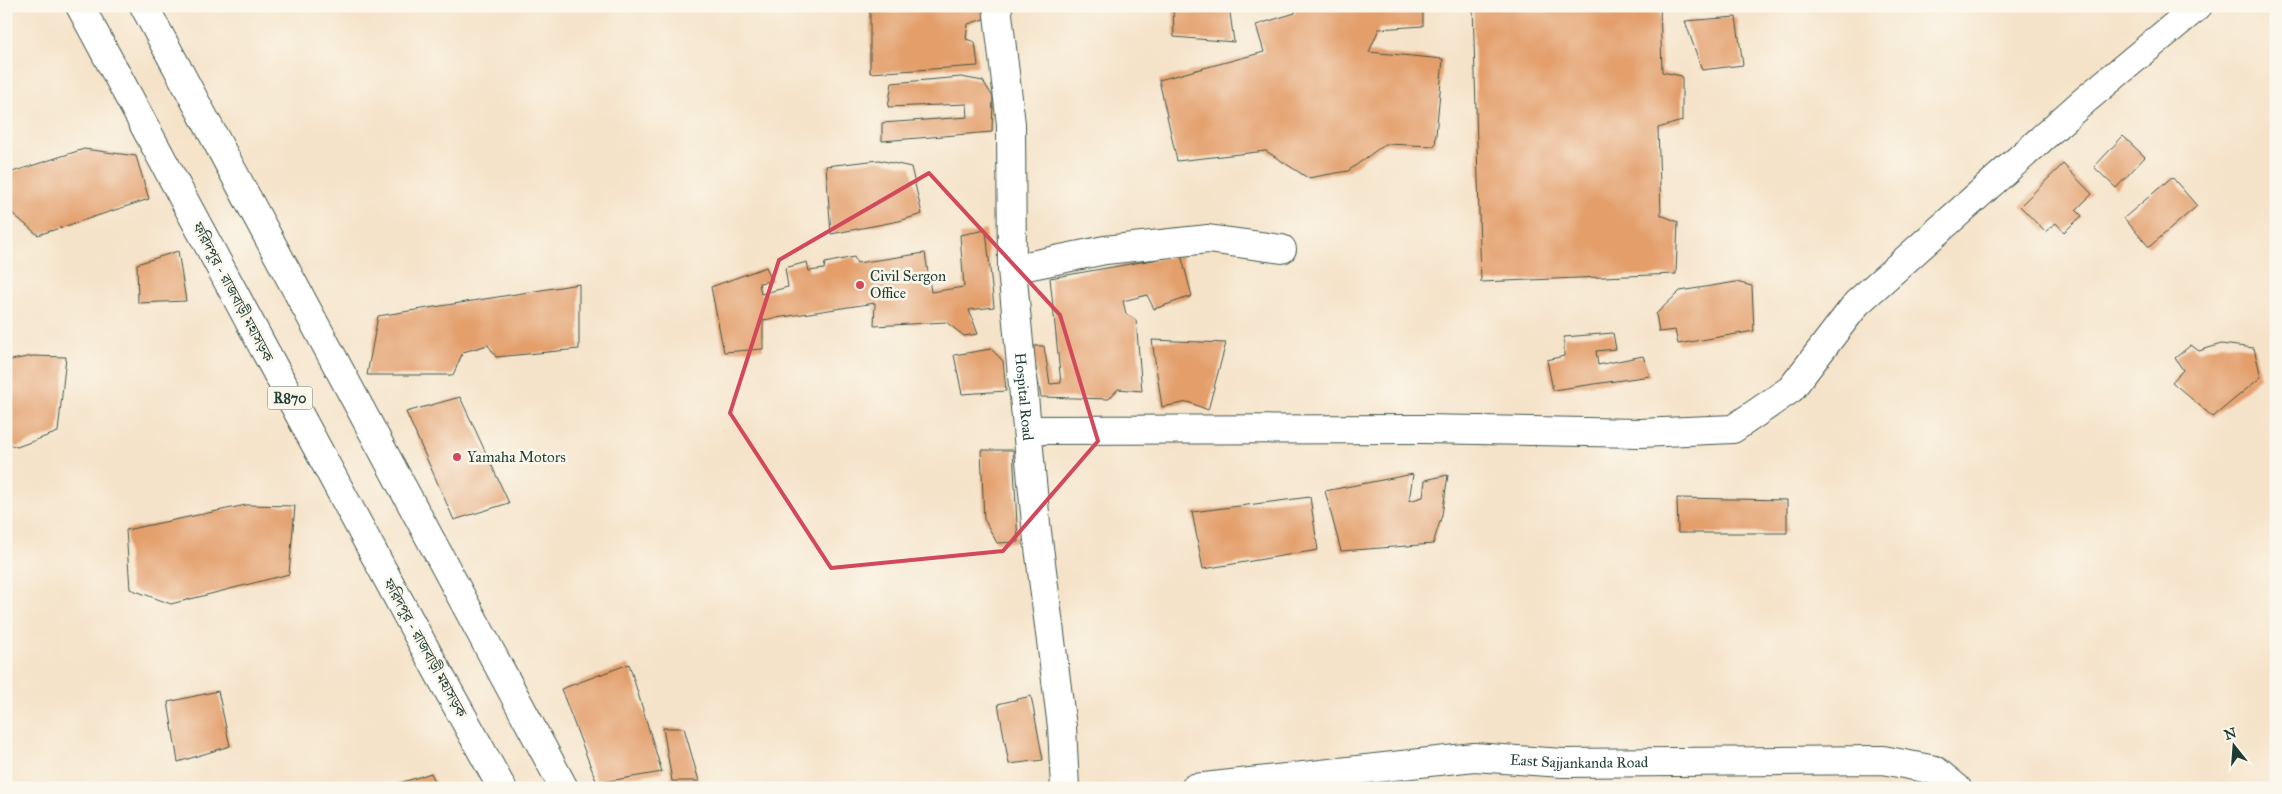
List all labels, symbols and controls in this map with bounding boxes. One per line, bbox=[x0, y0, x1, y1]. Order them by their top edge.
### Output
street label: ফরিদপুর - রাজবাড়ী মহাসড়ক bbox=[188, 218, 278, 365]
place label: Civil Sergon Office bbox=[870, 267, 946, 302]
marker: Civil Sergon Office bbox=[854, 279, 866, 291]
street label: Hospital Road bbox=[1011, 352, 1037, 442]
road number: R870 bbox=[268, 386, 312, 409]
place label: Yamaha Motors bbox=[467, 448, 566, 466]
marker: Yamaha Motors bbox=[451, 451, 463, 463]
street label: ফরিদপুর - রাজবাড়ী মহাসড়ক bbox=[379, 575, 471, 721]
north arrow bbox=[2210, 722, 2260, 772]
text: N bbox=[2222, 724, 2239, 744]
street label: East Sajjankanda Road bbox=[1509, 750, 1649, 772]

